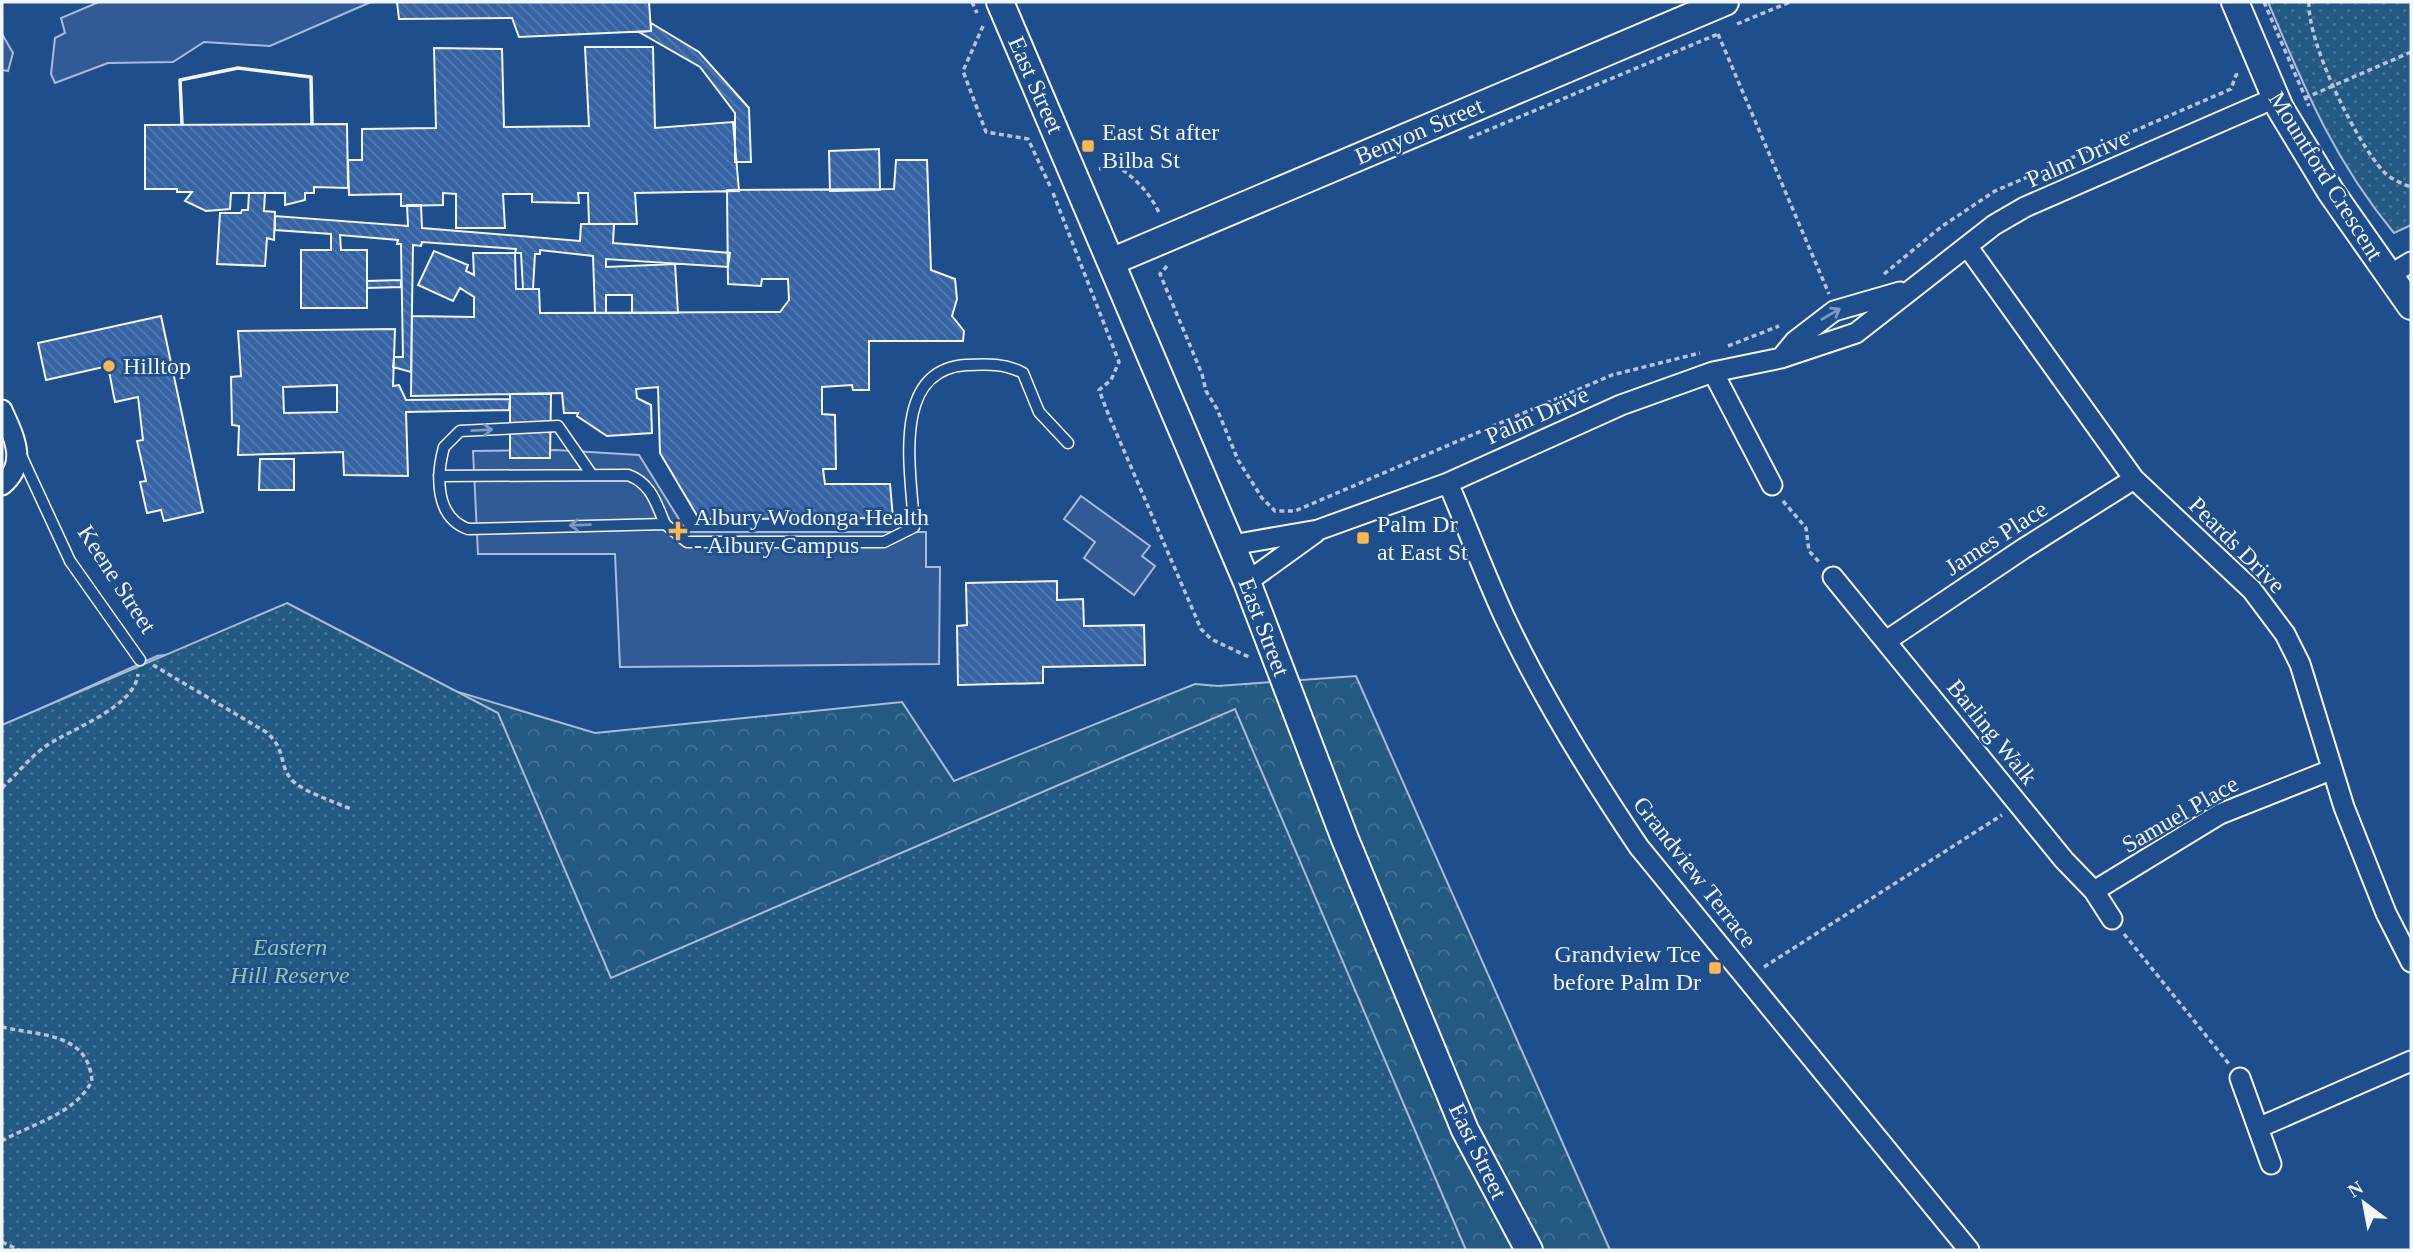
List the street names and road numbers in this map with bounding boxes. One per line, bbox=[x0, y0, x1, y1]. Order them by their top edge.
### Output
street label: East Street bbox=[1003, 33, 1069, 138]
street label: Mountford Crescent bbox=[2264, 87, 2389, 265]
street label: Benyon Street bbox=[1351, 92, 1487, 170]
street label: Palm Drive bbox=[2022, 124, 2134, 192]
street label: Palm Drive bbox=[1481, 381, 1593, 449]
street label: Peards Drive bbox=[2184, 492, 2290, 598]
street label: James Place bbox=[1940, 495, 2052, 581]
street label: Keene Street bbox=[73, 520, 162, 638]
street label: East Street bbox=[1233, 574, 1295, 680]
street label: Barling Walk bbox=[1942, 674, 2042, 790]
street label: Samuel Place bbox=[2117, 770, 2243, 858]
street label: Grandview Terrace bbox=[1628, 792, 1762, 952]
street label: East Street bbox=[1444, 1099, 1512, 1203]

